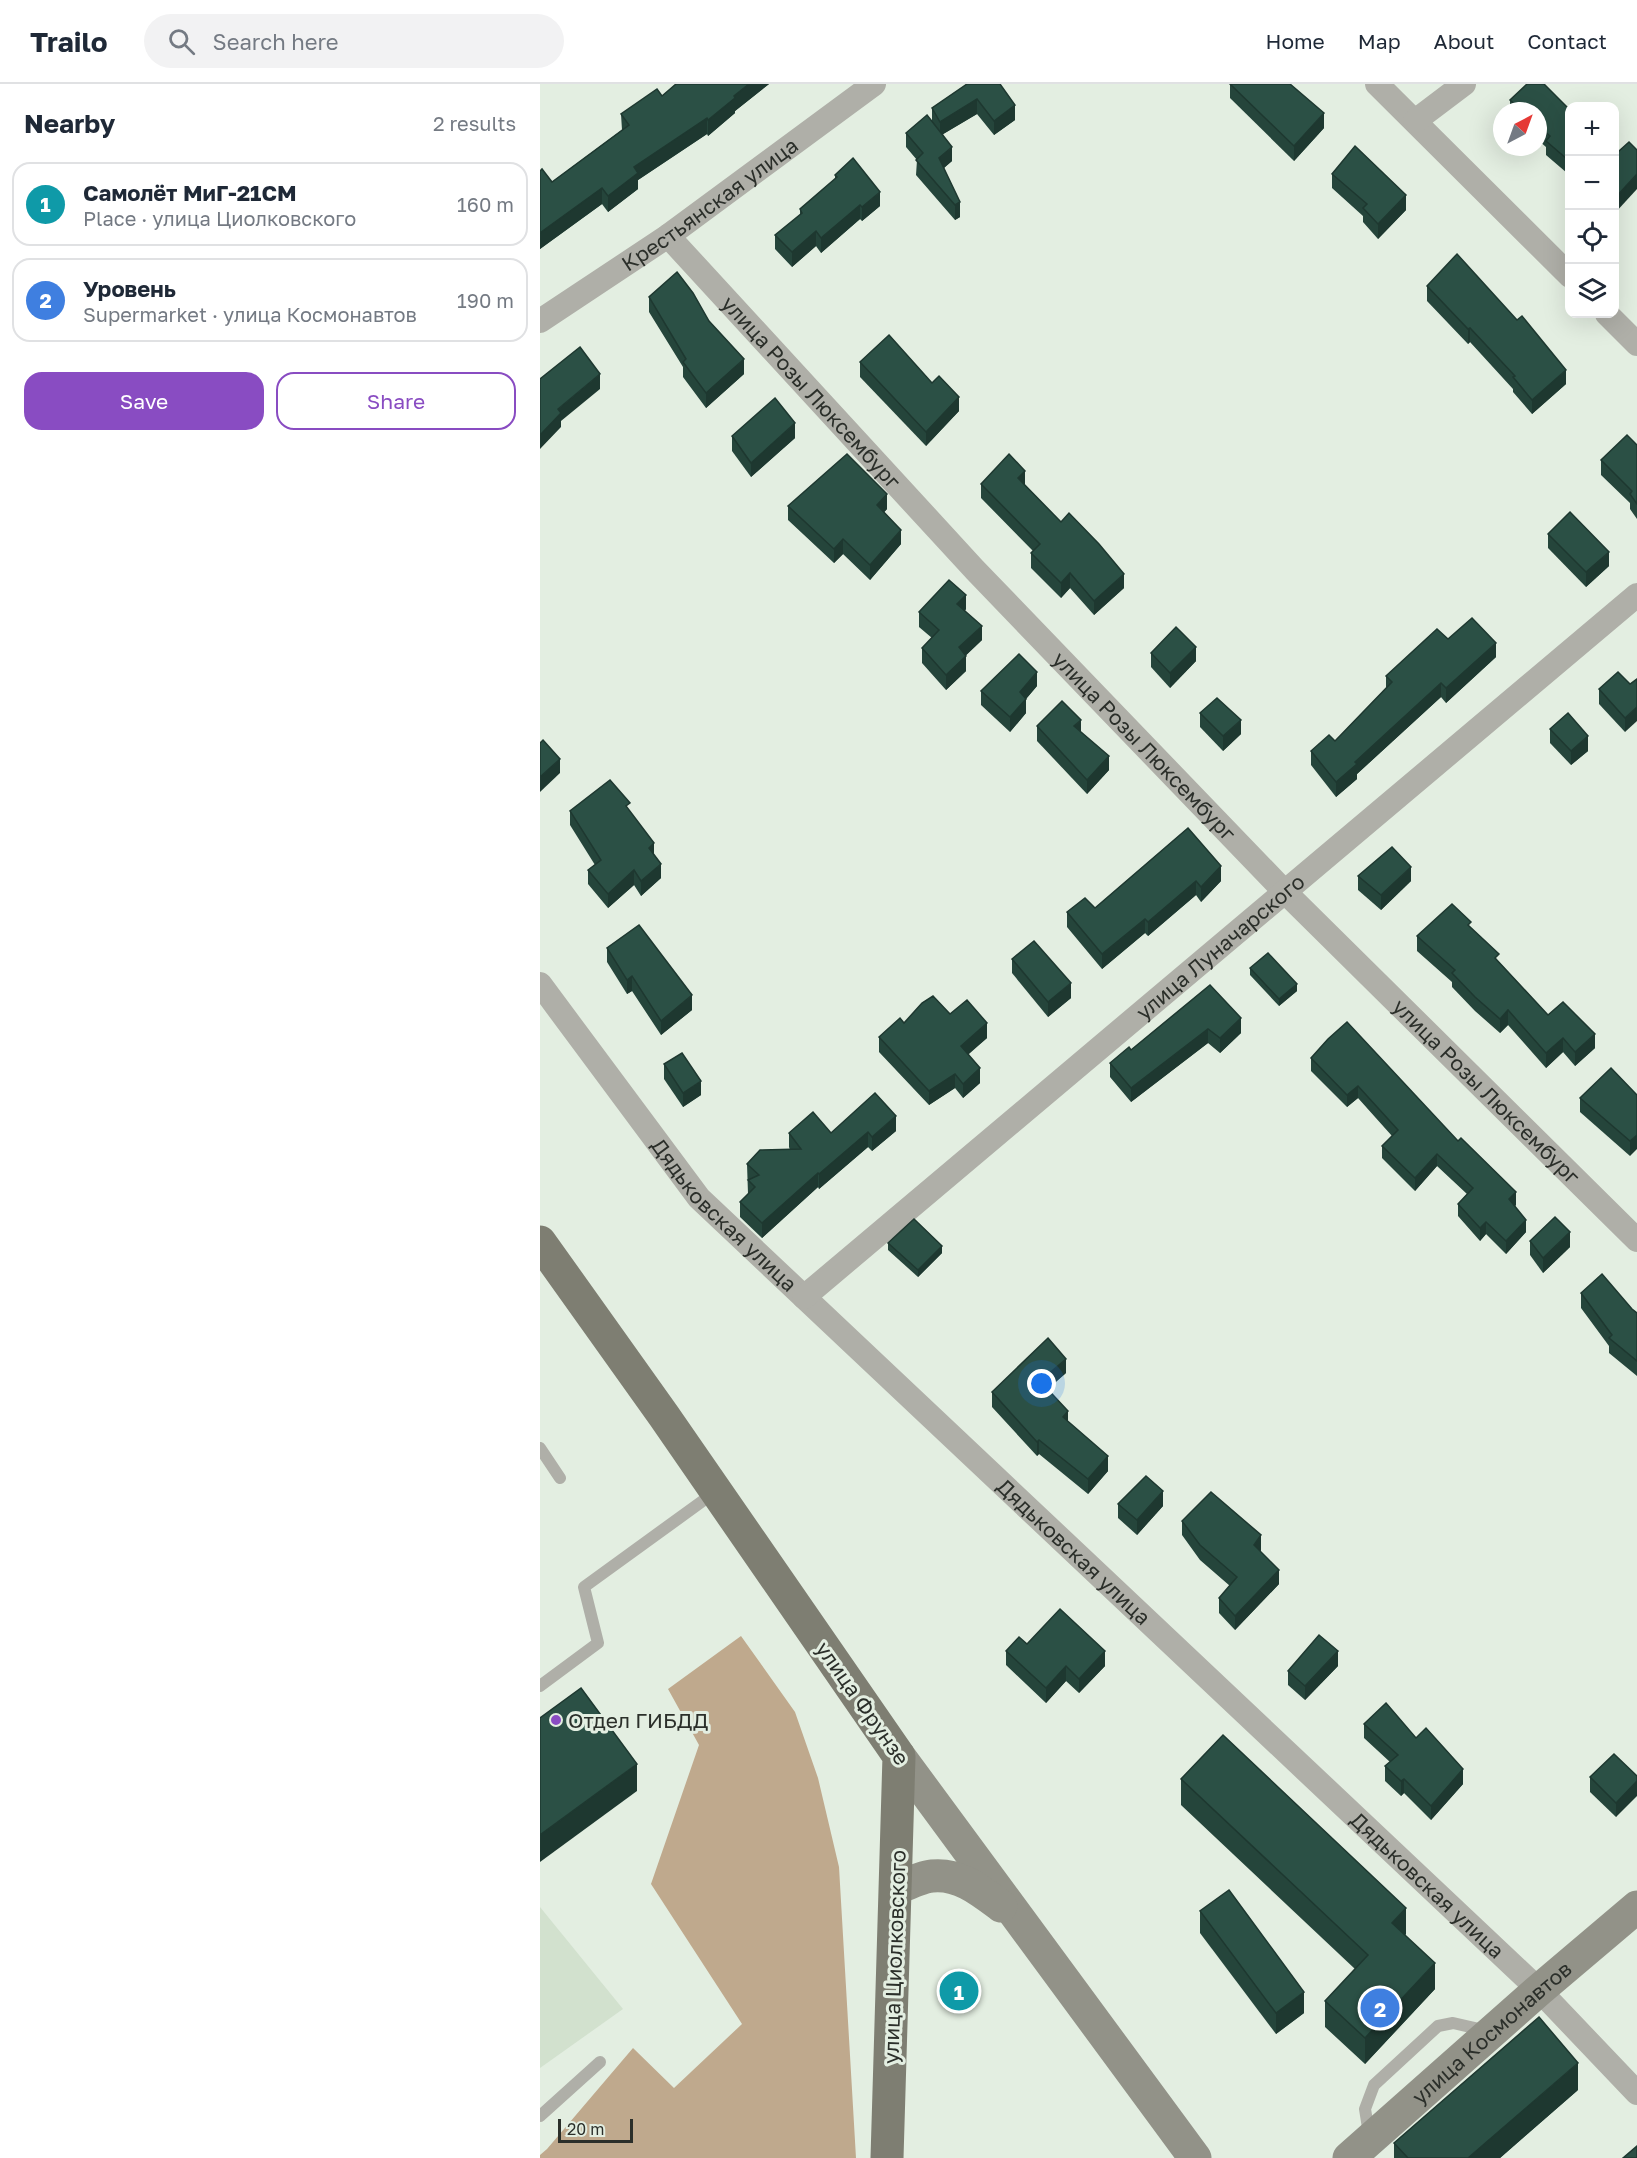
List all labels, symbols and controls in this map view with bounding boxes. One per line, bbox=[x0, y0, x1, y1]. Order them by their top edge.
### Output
search box bbox=[144, 14, 564, 68]
text: Trailo bbox=[30, 25, 108, 58]
icon: search bbox=[165, 25, 198, 58]
text: Search here bbox=[213, 28, 339, 55]
text: Home bbox=[1265, 28, 1325, 54]
text: Map bbox=[1358, 28, 1401, 54]
text: About bbox=[1434, 28, 1494, 54]
text: Contact bbox=[1527, 28, 1607, 54]
north arrow bbox=[1493, 102, 1547, 156]
map controls bbox=[1565, 102, 1619, 318]
button: + bbox=[1565, 102, 1619, 156]
text: Nearby bbox=[24, 108, 115, 139]
text: 2 results bbox=[433, 111, 516, 135]
street label: Крестьянская улица bbox=[616, 132, 803, 276]
button: − bbox=[1565, 156, 1619, 210]
text: Самолёт МиГ-21СМ bbox=[83, 179, 297, 206]
text: 1 bbox=[40, 192, 51, 216]
text: 160 m bbox=[457, 192, 514, 216]
text: Place · улица Циолковского bbox=[83, 206, 356, 230]
button: locate bbox=[1565, 210, 1619, 264]
button: layers bbox=[1565, 264, 1619, 318]
text: Уровень bbox=[83, 275, 176, 302]
text: 2 bbox=[39, 288, 52, 312]
text: 190 m bbox=[457, 288, 514, 312]
street label: улица Розы Люксембург bbox=[716, 290, 907, 494]
text: Supermarket · улица Космонавтов bbox=[83, 302, 417, 326]
button: Save bbox=[24, 372, 264, 430]
button: Share bbox=[276, 372, 516, 430]
street label: улица Розы Люксембург bbox=[1047, 646, 1242, 846]
street label: улица Луначарского bbox=[1130, 868, 1310, 1025]
street label: улица Розы Люксембург bbox=[1388, 993, 1586, 1190]
street label: Дядьковская улица bbox=[646, 1133, 803, 1297]
your location bbox=[1027, 1369, 1056, 1398]
street label: Дядьковская улица bbox=[992, 1473, 1156, 1630]
street label: улица Фрунзе bbox=[811, 1636, 915, 1770]
place label: Отдел ГИБДД bbox=[568, 1707, 708, 1733]
marker: Отдел ГИБДД bbox=[549, 1713, 563, 1727]
street label: Дядьковская улица bbox=[1345, 1806, 1510, 1964]
street label: улица Циолковского bbox=[877, 1850, 911, 2064]
street label: улица Космонавтов bbox=[1406, 1955, 1577, 2109]
pin: 1 bbox=[940, 1968, 978, 2014]
pin: 2 bbox=[1360, 1986, 1400, 2030]
scale bar bbox=[558, 2116, 633, 2144]
text: 20 m bbox=[567, 2119, 604, 2139]

